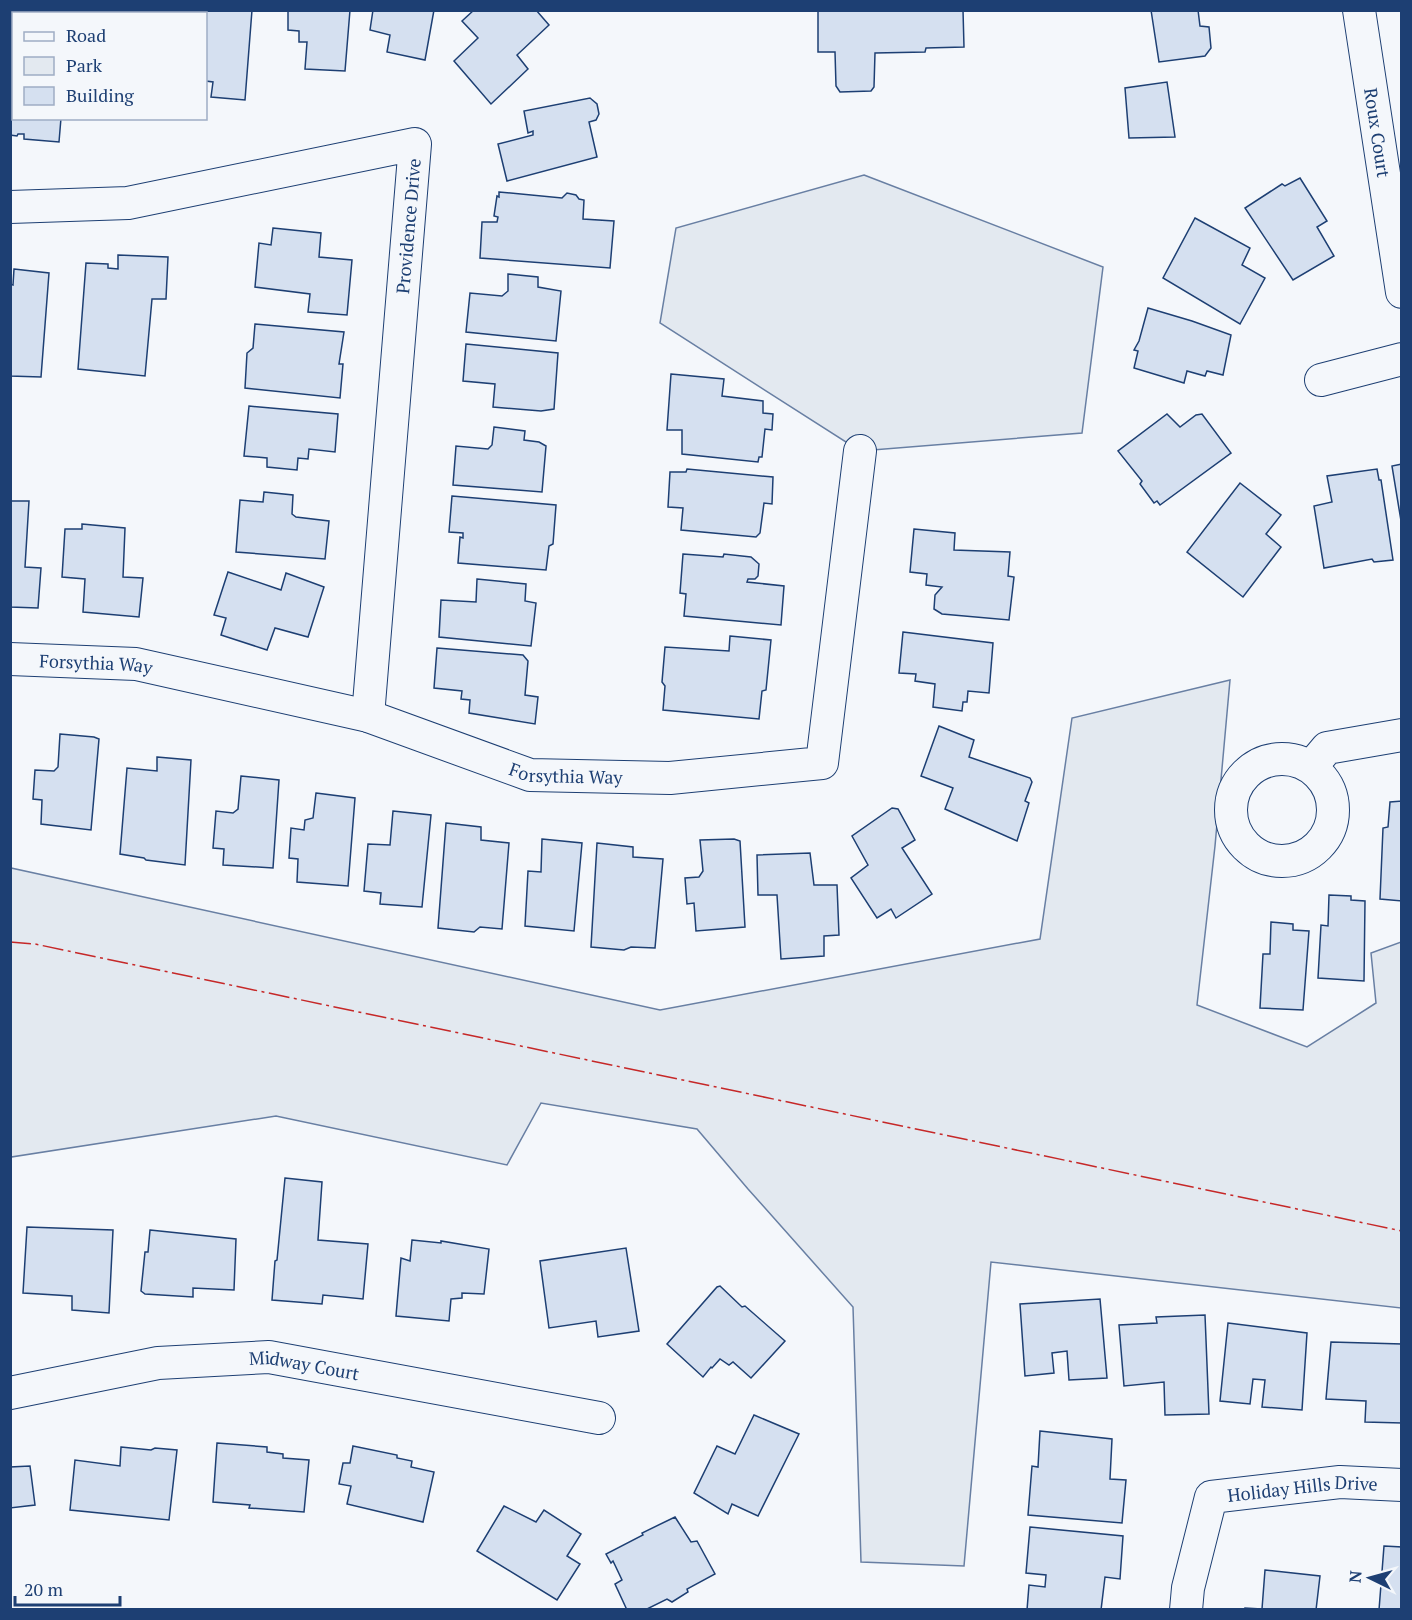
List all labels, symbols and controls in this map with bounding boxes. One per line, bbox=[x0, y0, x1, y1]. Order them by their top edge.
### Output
legend bbox=[12, 12, 207, 120]
text: Road bbox=[66, 23, 106, 47]
text: Park bbox=[66, 53, 103, 77]
text: Building bbox=[66, 83, 134, 107]
street label: Roux Court bbox=[1359, 86, 1396, 179]
street label: Providence Drive bbox=[390, 157, 426, 295]
street label: Forsythia Way bbox=[39, 648, 156, 680]
street label: Forsythia Way bbox=[506, 757, 624, 789]
street label: Midway Court bbox=[248, 1345, 362, 1386]
street label: Holiday Hills Drive bbox=[1226, 1470, 1378, 1507]
north arrow bbox=[1340, 1548, 1400, 1608]
scale bar bbox=[15, 1569, 120, 1607]
text: N bbox=[1344, 1570, 1367, 1584]
text: 20 m bbox=[24, 1577, 64, 1601]

